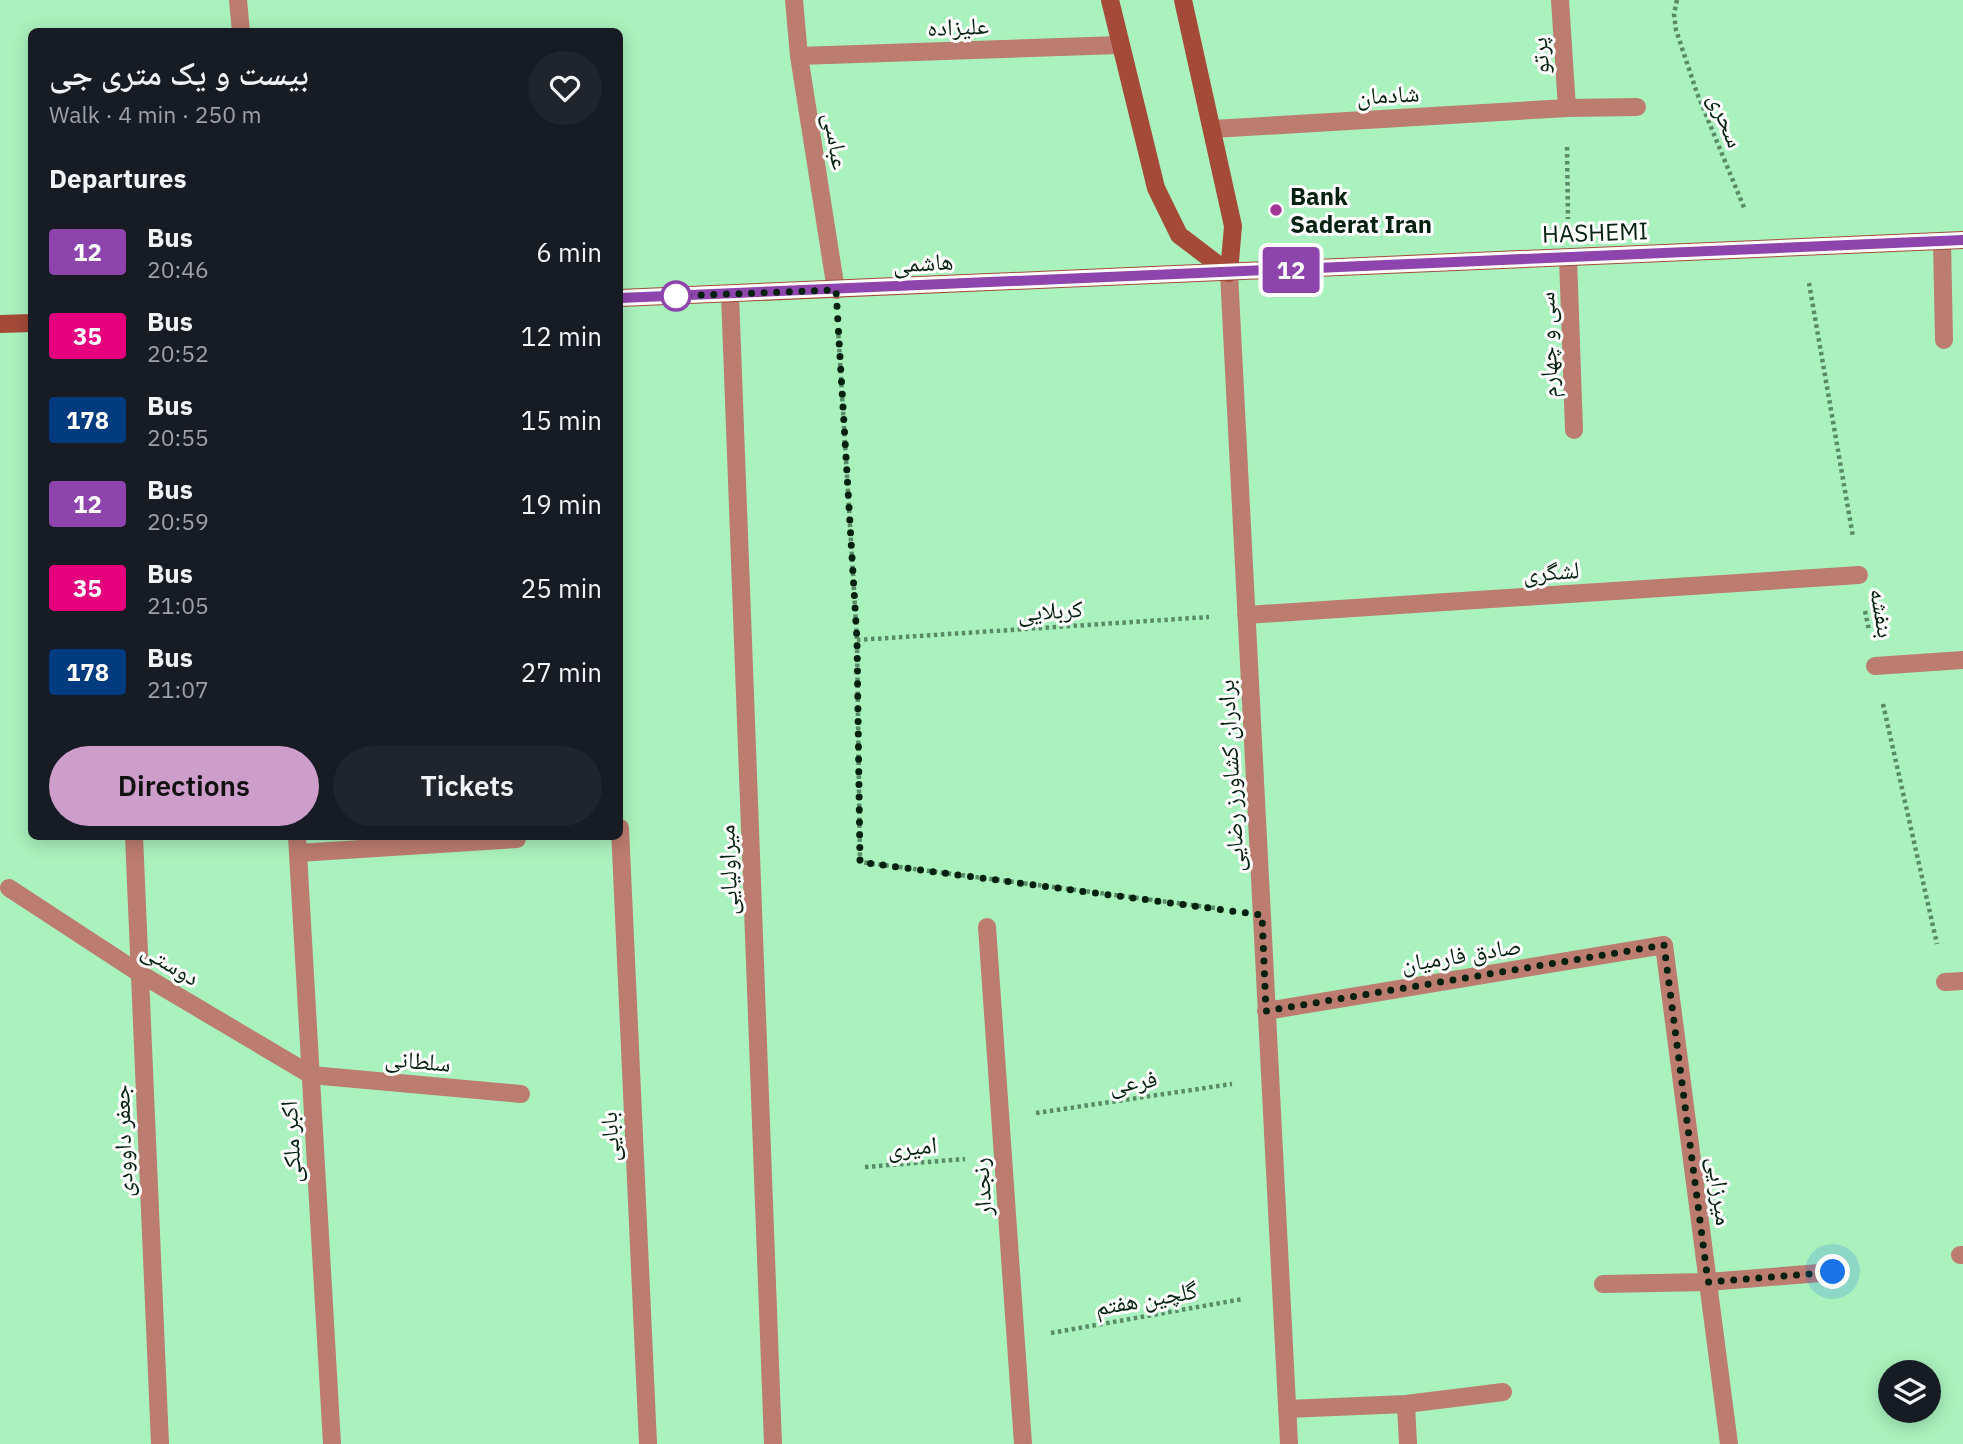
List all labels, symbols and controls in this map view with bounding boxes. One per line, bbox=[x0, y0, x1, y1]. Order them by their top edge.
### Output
street label: علیزاده bbox=[927, 9, 989, 43]
street label: پرتو bbox=[1522, 36, 1556, 76]
text: بیست و یک متری جی bbox=[49, 51, 309, 94]
button: heart bbox=[528, 51, 602, 125]
street label: شادمان bbox=[1356, 76, 1420, 112]
street label: سحری bbox=[1702, 88, 1752, 152]
text: Walk · 4 min · 250 m bbox=[49, 99, 262, 129]
street label: عباسی bbox=[817, 110, 857, 172]
text: Departures bbox=[49, 161, 187, 195]
place label: Bank Saderat Iran bbox=[1290, 180, 1432, 240]
marker: Bank Saderat Iran bbox=[1268, 202, 1284, 218]
street label: HASHEMI bbox=[1541, 214, 1649, 250]
text: Bus bbox=[147, 220, 193, 254]
text: 6 min bbox=[536, 235, 602, 269]
text: 12 bbox=[73, 236, 102, 268]
street label: هاشمی bbox=[892, 244, 954, 280]
line badge: 12 bbox=[1260, 247, 1322, 293]
text: 20:46 bbox=[147, 254, 209, 284]
text: 12 bbox=[1277, 254, 1305, 286]
unlabelled marker bbox=[661, 281, 691, 311]
street label: سی و چهارم bbox=[1529, 291, 1566, 399]
text: Bus bbox=[147, 304, 193, 338]
text: 12 min bbox=[521, 319, 602, 353]
text: 35 bbox=[73, 320, 102, 352]
text: 20:52 bbox=[147, 338, 209, 368]
text: Bus bbox=[147, 388, 193, 422]
text: 15 min bbox=[521, 403, 602, 437]
text: 178 bbox=[66, 404, 109, 436]
text: 20:55 bbox=[147, 422, 209, 452]
text: Bus bbox=[147, 472, 193, 506]
text: 19 min bbox=[521, 487, 602, 521]
text: 12 bbox=[73, 488, 102, 520]
text: 20:59 bbox=[147, 506, 209, 536]
street label: لشگری bbox=[1522, 553, 1580, 589]
text: Bus bbox=[147, 556, 193, 590]
text: 25 min bbox=[521, 571, 602, 605]
text: 35 bbox=[73, 572, 102, 604]
street label: بنفشه bbox=[1863, 586, 1903, 640]
text: 21:05 bbox=[147, 590, 209, 620]
street label: کربلایی bbox=[1016, 592, 1084, 628]
text: Bus bbox=[147, 640, 193, 674]
text: 27 min bbox=[521, 655, 602, 689]
text: 178 bbox=[66, 656, 109, 688]
text: 21:07 bbox=[147, 674, 209, 704]
street label: برادران کشاورز رضایی bbox=[1209, 679, 1251, 873]
button: Directions bbox=[49, 746, 319, 826]
button: Tickets bbox=[333, 746, 602, 826]
street label: میراولیایی bbox=[709, 824, 745, 916]
street label: صادق فارمیان bbox=[1399, 929, 1523, 979]
street label: دوستی bbox=[136, 933, 206, 993]
street label: سلطانی bbox=[384, 1041, 452, 1079]
street label: فرعی bbox=[1107, 1061, 1159, 1101]
street label: جعفر داوودی bbox=[104, 1084, 140, 1198]
street label: اکبر ملکی bbox=[272, 1100, 308, 1184]
street label: بابایی bbox=[592, 1111, 626, 1163]
street label: امیری bbox=[886, 1128, 938, 1164]
street label: میرزایی bbox=[1701, 1155, 1741, 1227]
street label: رنجدار bbox=[963, 1157, 999, 1218]
your location bbox=[1815, 1254, 1850, 1289]
street label: گلچین هفتم bbox=[1093, 1273, 1200, 1324]
map controls bbox=[1878, 1360, 1941, 1423]
button: layers bbox=[1878, 1360, 1941, 1423]

